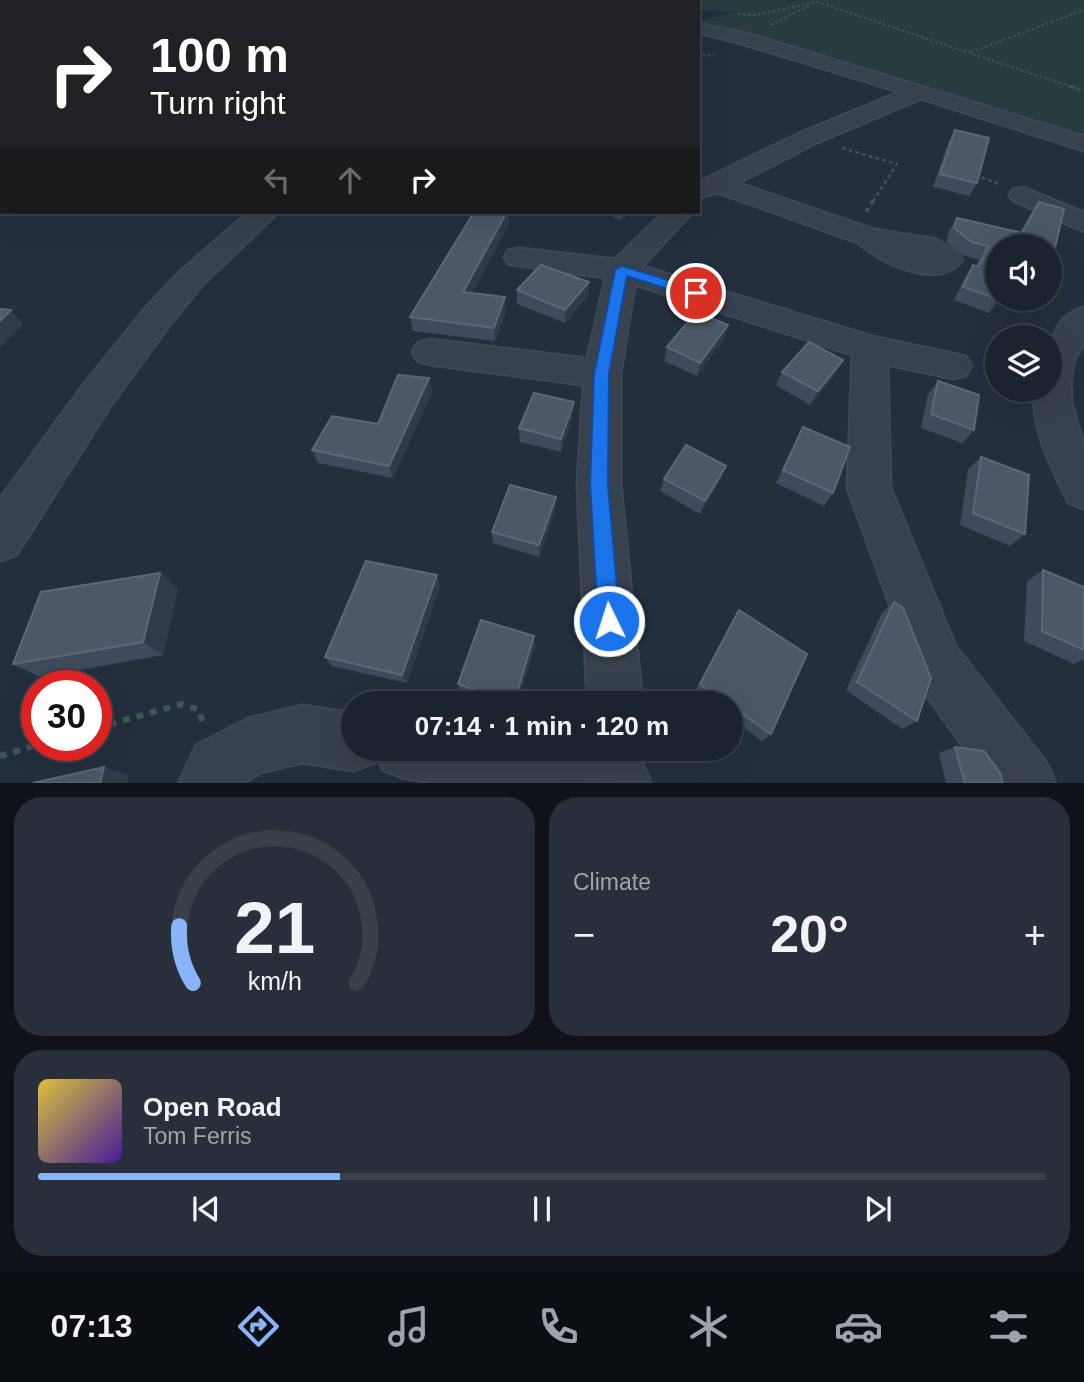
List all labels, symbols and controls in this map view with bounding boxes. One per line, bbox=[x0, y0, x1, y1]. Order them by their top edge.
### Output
icon: right bbox=[35, 28, 126, 119]
text: 100 m bbox=[150, 28, 289, 82]
text: Turn right bbox=[150, 85, 286, 121]
icon: left bbox=[258, 161, 296, 199]
icon: ahead bbox=[331, 161, 369, 199]
icon: right bbox=[404, 161, 442, 199]
map controls bbox=[985, 234, 1062, 402]
button: sound bbox=[985, 234, 1062, 311]
pin bbox=[666, 263, 726, 323]
icon: arrive bbox=[677, 274, 715, 312]
button: layers bbox=[985, 325, 1062, 402]
position arrow bbox=[572, 584, 646, 658]
speed limit sign: 30 bbox=[21, 670, 112, 761]
text: 07:14 · 1 min · 120 m bbox=[415, 711, 669, 741]
text: Climate bbox=[573, 869, 651, 895]
text: 21 bbox=[234, 887, 315, 968]
text: 20° bbox=[770, 905, 849, 963]
text: − bbox=[573, 914, 595, 956]
text: + bbox=[1024, 914, 1046, 956]
text: km/h bbox=[247, 966, 302, 994]
text: Open Road bbox=[143, 1092, 282, 1122]
text: Tom Ferris bbox=[143, 1123, 252, 1149]
icon: previous bbox=[187, 1190, 225, 1228]
icon: pause bbox=[523, 1190, 561, 1228]
icon: next bbox=[859, 1190, 897, 1228]
icon: directions bbox=[234, 1302, 283, 1351]
icon: music bbox=[384, 1302, 433, 1351]
icon: phone bbox=[534, 1302, 583, 1351]
icon: climate bbox=[684, 1302, 733, 1351]
icon: car bbox=[834, 1302, 883, 1351]
icon: filters bbox=[984, 1302, 1033, 1351]
text: 07:13 bbox=[51, 1308, 132, 1344]

